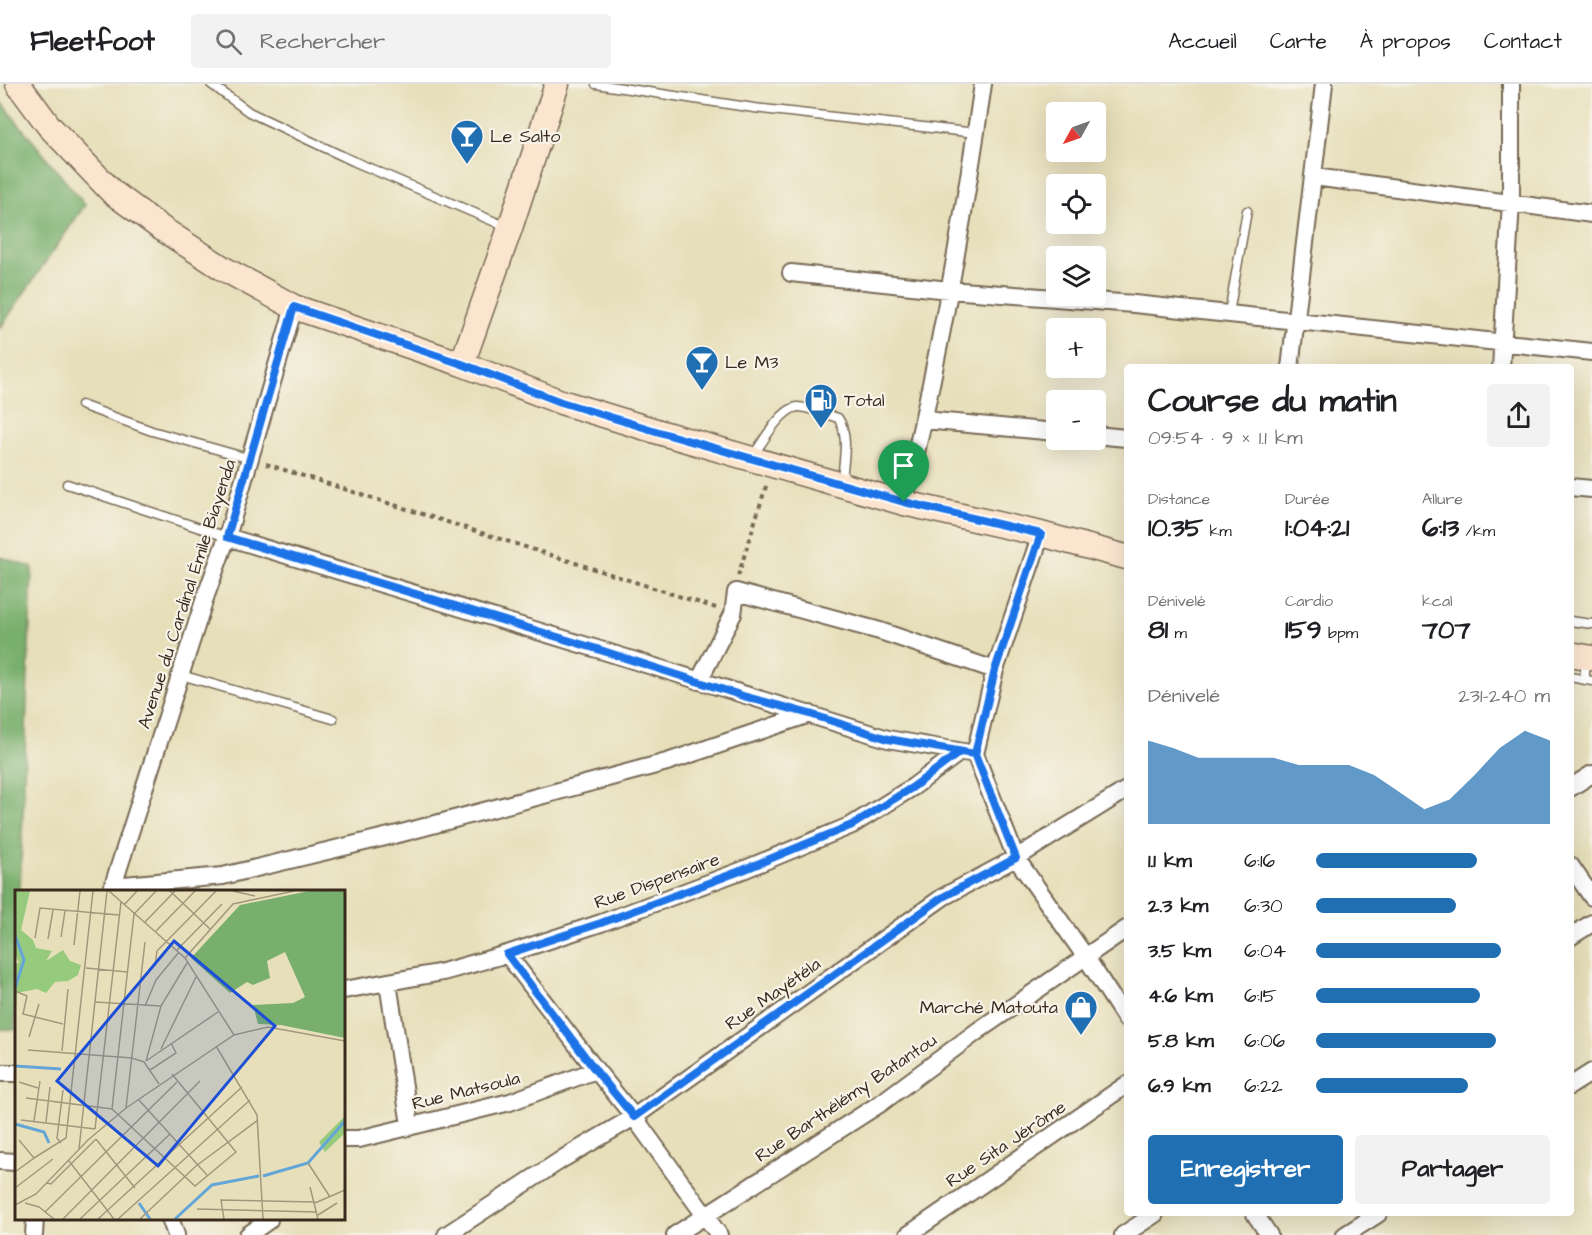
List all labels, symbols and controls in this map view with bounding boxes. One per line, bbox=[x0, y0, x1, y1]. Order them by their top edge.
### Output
search box bbox=[191, 14, 611, 68]
text: Fleetfoot bbox=[30, 22, 155, 61]
icon: search bbox=[212, 25, 245, 58]
text: Rechercher bbox=[260, 26, 385, 57]
text: Accueil bbox=[1168, 27, 1237, 56]
text: Carte bbox=[1270, 27, 1327, 56]
text: À propos bbox=[1360, 27, 1451, 56]
text: Contact bbox=[1484, 27, 1562, 56]
north arrow bbox=[1046, 102, 1106, 162]
map controls bbox=[1046, 102, 1106, 450]
bar icon: Le Salto bbox=[449, 118, 485, 165]
place label: Le Salto bbox=[490, 124, 560, 149]
button: locate bbox=[1046, 174, 1106, 234]
button: layers bbox=[1046, 246, 1106, 306]
button: + bbox=[1046, 318, 1106, 378]
bar icon: Le M3 bbox=[684, 344, 720, 391]
place label: Le M3 bbox=[725, 350, 778, 375]
text: Course du matin bbox=[1148, 378, 1397, 424]
fuel station icon: Total bbox=[803, 382, 839, 429]
button: share bbox=[1487, 384, 1550, 447]
place label: Total bbox=[844, 388, 885, 413]
button: − bbox=[1046, 390, 1106, 450]
text: 09:54 · 9 × 1.1 km bbox=[1148, 424, 1303, 452]
pin bbox=[878, 440, 929, 502]
icon: arrive bbox=[887, 449, 920, 482]
street label: Avenue du Cardinal Émile Biayenda bbox=[132, 456, 243, 732]
text: Distance bbox=[1148, 488, 1210, 510]
text: Durée bbox=[1285, 488, 1330, 510]
text: Allure bbox=[1422, 488, 1463, 510]
text: 10.35 bbox=[1148, 510, 1203, 546]
text: 1:04:21 bbox=[1285, 510, 1349, 546]
text: 6:13 bbox=[1422, 510, 1459, 546]
text: km bbox=[1203, 520, 1232, 542]
text: /km bbox=[1459, 520, 1495, 542]
text: Dénivelé bbox=[1148, 590, 1206, 612]
text: Cardio bbox=[1285, 590, 1333, 612]
text: kcal bbox=[1422, 590, 1453, 612]
text: 81 bbox=[1148, 612, 1168, 648]
text: 159 bbox=[1285, 612, 1322, 648]
text: 707 bbox=[1422, 612, 1470, 648]
text: m bbox=[1168, 622, 1187, 644]
text: bpm bbox=[1322, 622, 1358, 644]
text: Dénivelé bbox=[1148, 682, 1220, 710]
text: 231–240 m bbox=[1458, 682, 1550, 710]
street label: Rue Dispensaire bbox=[591, 847, 723, 915]
text: 1.1 km bbox=[1148, 847, 1192, 875]
text: 6:16 bbox=[1244, 847, 1275, 875]
inset map bbox=[15, 890, 345, 1220]
text: 2.3 km bbox=[1148, 892, 1208, 920]
text: 6:30 bbox=[1244, 892, 1283, 920]
text: 3.5 km bbox=[1148, 937, 1211, 965]
text: 6:04 bbox=[1244, 937, 1286, 965]
street label: Rue Mayétéla bbox=[720, 952, 826, 1037]
text: 4.6 km bbox=[1148, 982, 1213, 1010]
text: 6:15 bbox=[1244, 982, 1277, 1010]
shop icon: Marché Matouta bbox=[1063, 989, 1099, 1036]
place label: Marché Matouta bbox=[920, 995, 1058, 1020]
text: 5.8 km bbox=[1148, 1027, 1214, 1055]
text: 6:06 bbox=[1244, 1027, 1285, 1055]
street label: Rue Barthélémy Batantou bbox=[750, 1028, 942, 1169]
street label: Rue Matsoula bbox=[409, 1066, 523, 1116]
text: 6.9 km bbox=[1148, 1072, 1211, 1100]
text: 6:22 bbox=[1244, 1072, 1283, 1100]
street label: Rue Sita Jérôme bbox=[941, 1094, 1071, 1193]
button: Enregistrer bbox=[1148, 1135, 1343, 1204]
button: Partager bbox=[1355, 1135, 1550, 1204]

